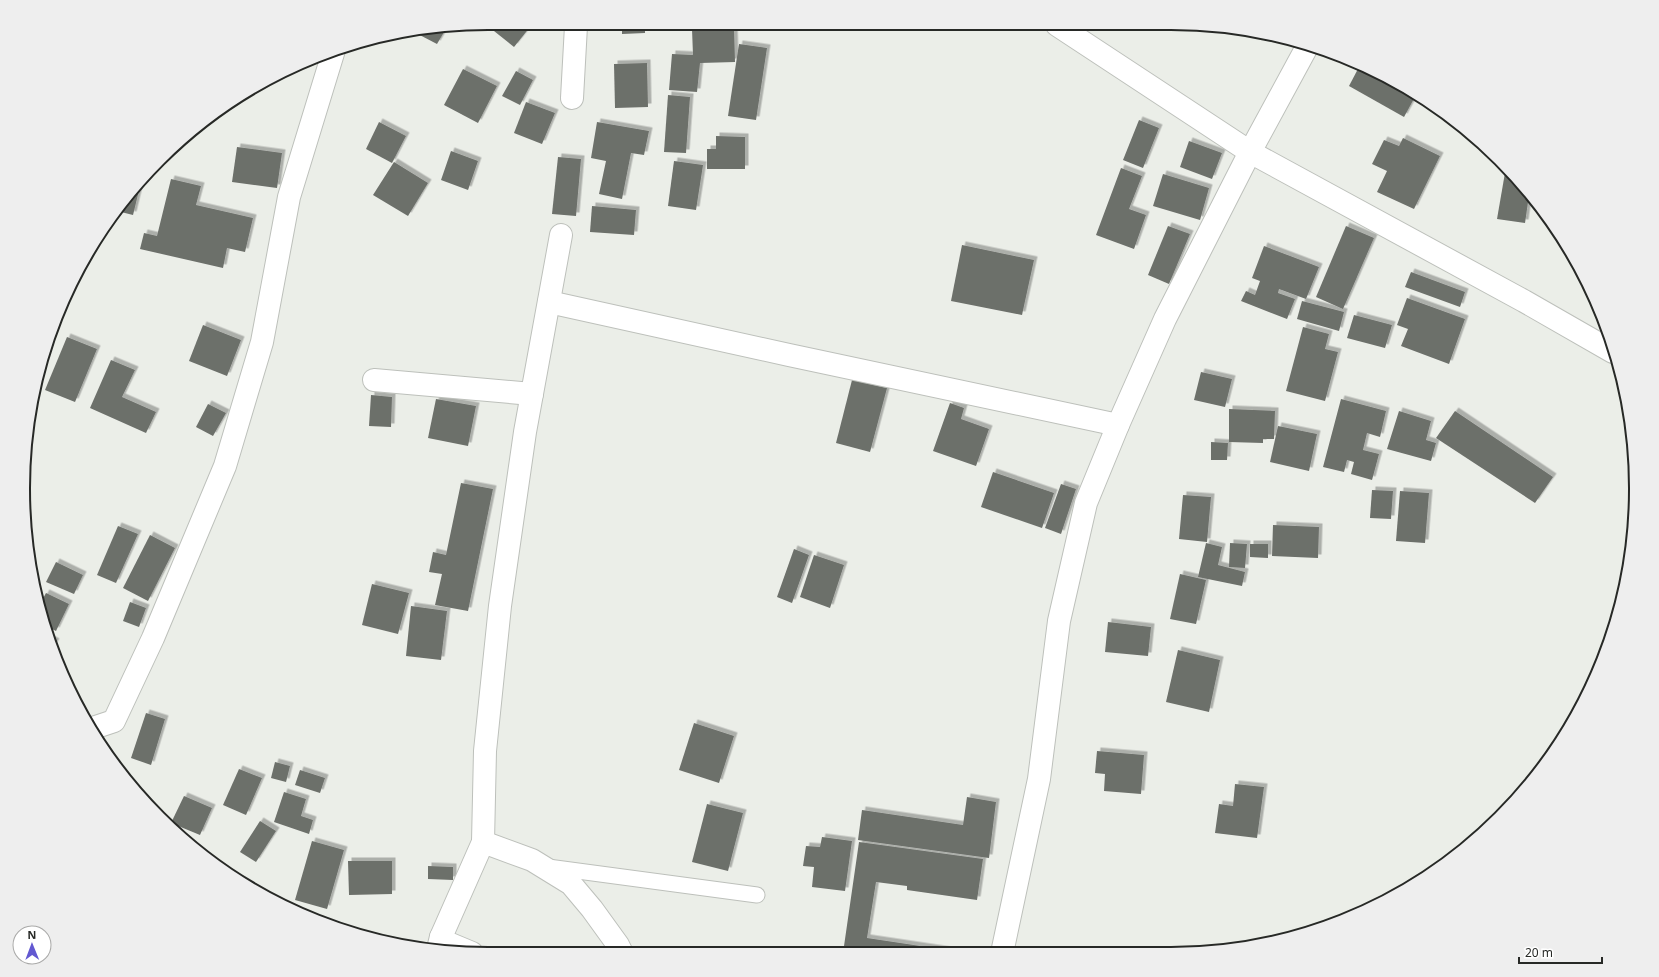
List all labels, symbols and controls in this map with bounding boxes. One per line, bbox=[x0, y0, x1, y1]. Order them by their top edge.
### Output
north arrow bbox=[12, 925, 52, 965]
text: N bbox=[27, 927, 36, 942]
scale bar bbox=[1519, 939, 1602, 965]
text: 20 m bbox=[1525, 944, 1553, 961]

